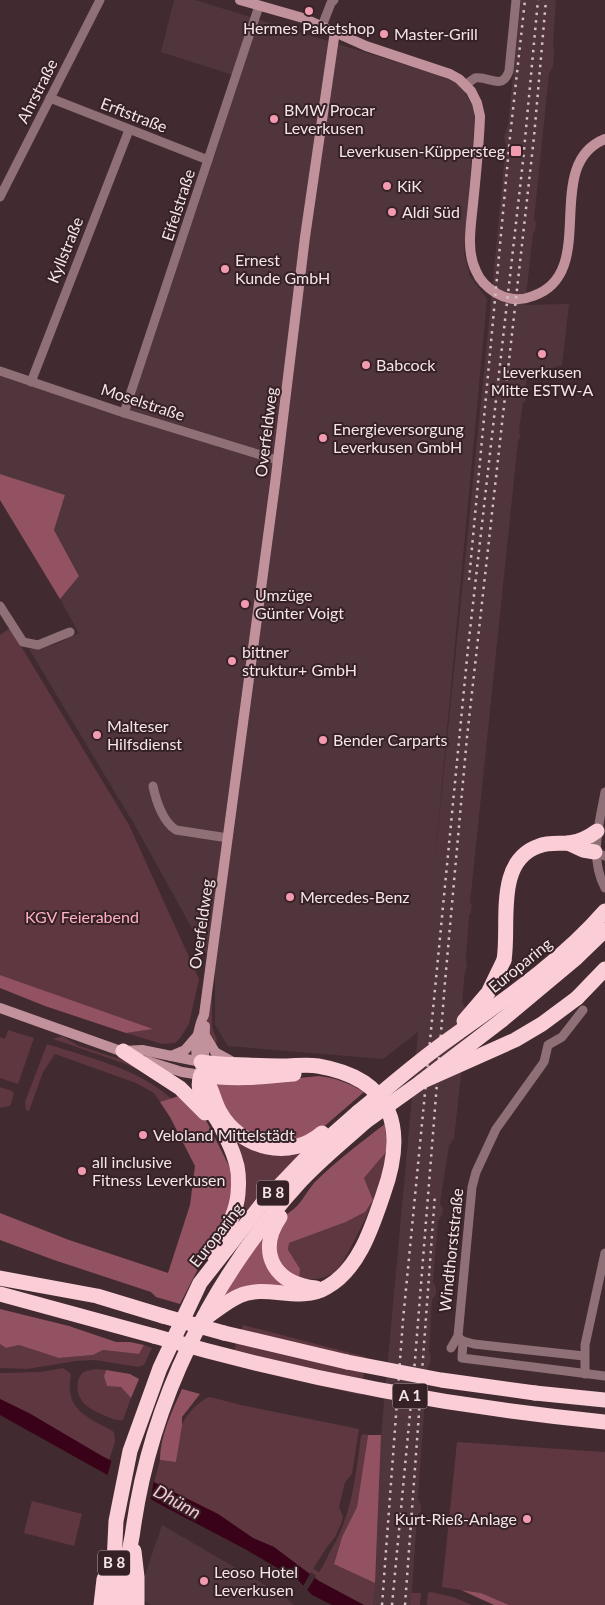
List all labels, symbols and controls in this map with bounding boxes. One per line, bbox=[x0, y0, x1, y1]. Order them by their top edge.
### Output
marker: Hermes Paketshop bbox=[303, 5, 315, 17]
place label: Hermes Paketshop bbox=[243, 18, 375, 37]
place label: Master-Grill bbox=[394, 24, 478, 43]
marker: Master-Grill bbox=[378, 28, 390, 40]
street label: Ahrstraße bbox=[12, 55, 61, 126]
street label: Erftstraße bbox=[98, 93, 170, 136]
place label: BMW Procar Leverkusen bbox=[284, 100, 375, 137]
marker: BMW Procar Leverkusen bbox=[268, 113, 280, 125]
place label: Leverkusen-Küppersteg bbox=[339, 141, 505, 160]
marker: Leverkusen-Küppersteg bbox=[509, 144, 523, 158]
street label: Eifelstraße bbox=[157, 166, 198, 243]
place label: KiK bbox=[397, 176, 422, 195]
marker: KiK bbox=[381, 180, 393, 192]
place label: Aldi Süd bbox=[402, 202, 460, 221]
marker: Aldi Süd bbox=[386, 206, 398, 218]
street label: Kyllstraße bbox=[43, 214, 86, 286]
place label: Ernest Kunde GmbH bbox=[235, 250, 330, 287]
marker: Ernest Kunde GmbH bbox=[219, 263, 231, 275]
marker: Leverkusen Mitte ESTW-A bbox=[536, 348, 548, 360]
place label: Babcock bbox=[376, 355, 436, 374]
marker: Babcock bbox=[360, 359, 372, 371]
place label: Leverkusen Mitte ESTW-A bbox=[491, 362, 593, 399]
street label: Moselstraße bbox=[99, 379, 187, 424]
street label: Overfeldweg bbox=[251, 386, 280, 478]
place label: Energieversorgung Leverkusen GmbH bbox=[333, 419, 464, 456]
marker: Energieversorgung Leverkusen GmbH bbox=[317, 432, 329, 444]
place label: Umzüge Günter Voigt bbox=[255, 585, 344, 622]
marker: Umzüge Günter Voigt bbox=[239, 598, 251, 610]
place label: bittner struktur+ GmbH bbox=[242, 642, 357, 679]
marker: bittner struktur+ GmbH bbox=[226, 655, 238, 667]
place label: Malteser Hilfsdienst bbox=[107, 716, 182, 753]
marker: Malteser Hilfsdienst bbox=[91, 729, 103, 741]
place label: Bender Carparts bbox=[333, 730, 448, 749]
marker: Bender Carparts bbox=[317, 734, 329, 746]
street label: Overfeldweg bbox=[185, 878, 216, 970]
place label: Mercedes-Benz bbox=[300, 887, 410, 906]
marker: Mercedes-Benz bbox=[284, 891, 296, 903]
park label: KGV Feierabend bbox=[25, 907, 139, 926]
street label: Europaring bbox=[484, 933, 555, 996]
place label: Veloland Mittelstädt bbox=[153, 1125, 295, 1144]
marker: Veloland Mittelstädt bbox=[137, 1129, 149, 1141]
place label: all inclusive Fitness Leverkusen bbox=[92, 1152, 225, 1189]
marker: all inclusive Fitness Leverkusen bbox=[76, 1165, 88, 1177]
road number: B 8 bbox=[257, 1180, 289, 1206]
street label: Windthorststraße bbox=[435, 1187, 466, 1313]
street label: Europaring bbox=[185, 1199, 247, 1271]
road number: A 1 bbox=[392, 1384, 428, 1408]
water label: Dhünn bbox=[150, 1479, 205, 1523]
place label: Kurt-Rieß-Anlage bbox=[395, 1509, 517, 1528]
marker: Kurt-Rieß-Anlage bbox=[521, 1513, 533, 1525]
road number: B 8 bbox=[98, 1550, 130, 1576]
place label: Leoso Hotel Leverkusen bbox=[214, 1562, 298, 1599]
marker: Leoso Hotel Leverkusen bbox=[198, 1575, 210, 1587]

